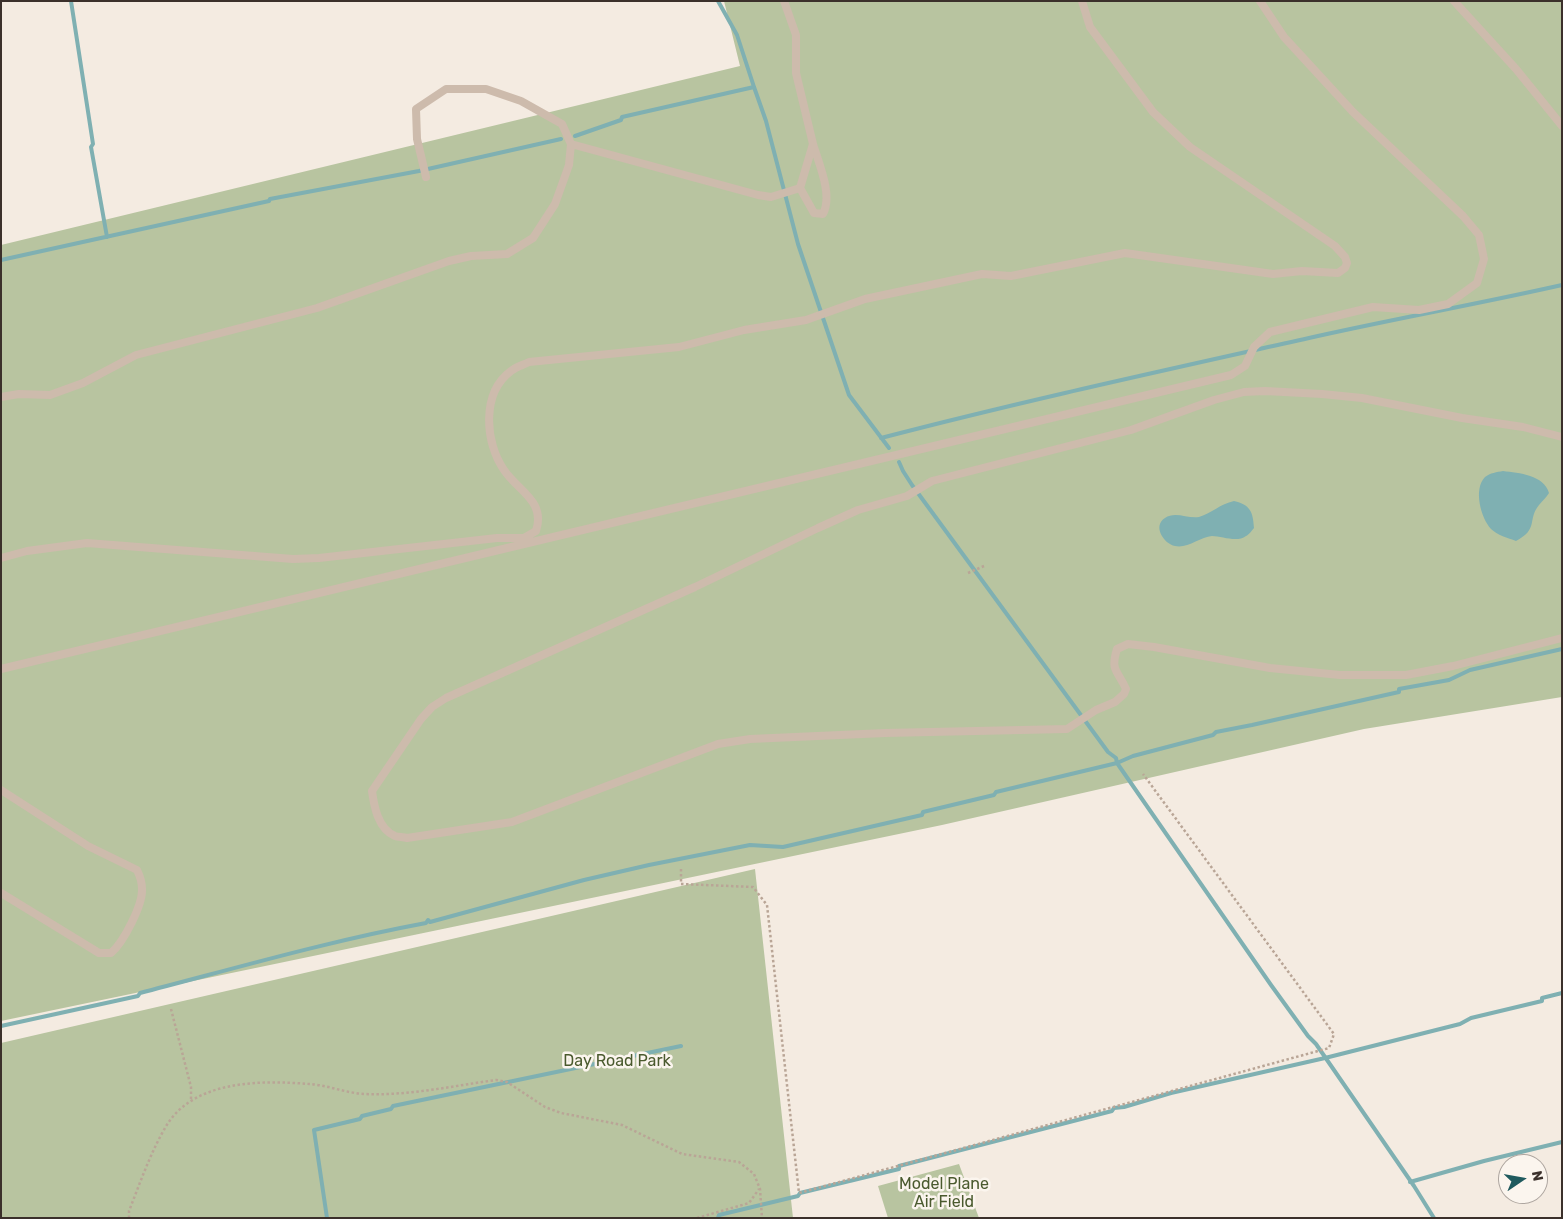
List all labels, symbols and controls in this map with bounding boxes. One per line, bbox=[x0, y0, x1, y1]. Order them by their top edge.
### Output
park label: Day Road Park bbox=[563, 1051, 671, 1071]
north arrow bbox=[1498, 1154, 1548, 1204]
text: N bbox=[1528, 1169, 1547, 1183]
park label: Model Plane Air Field bbox=[899, 1174, 989, 1212]

